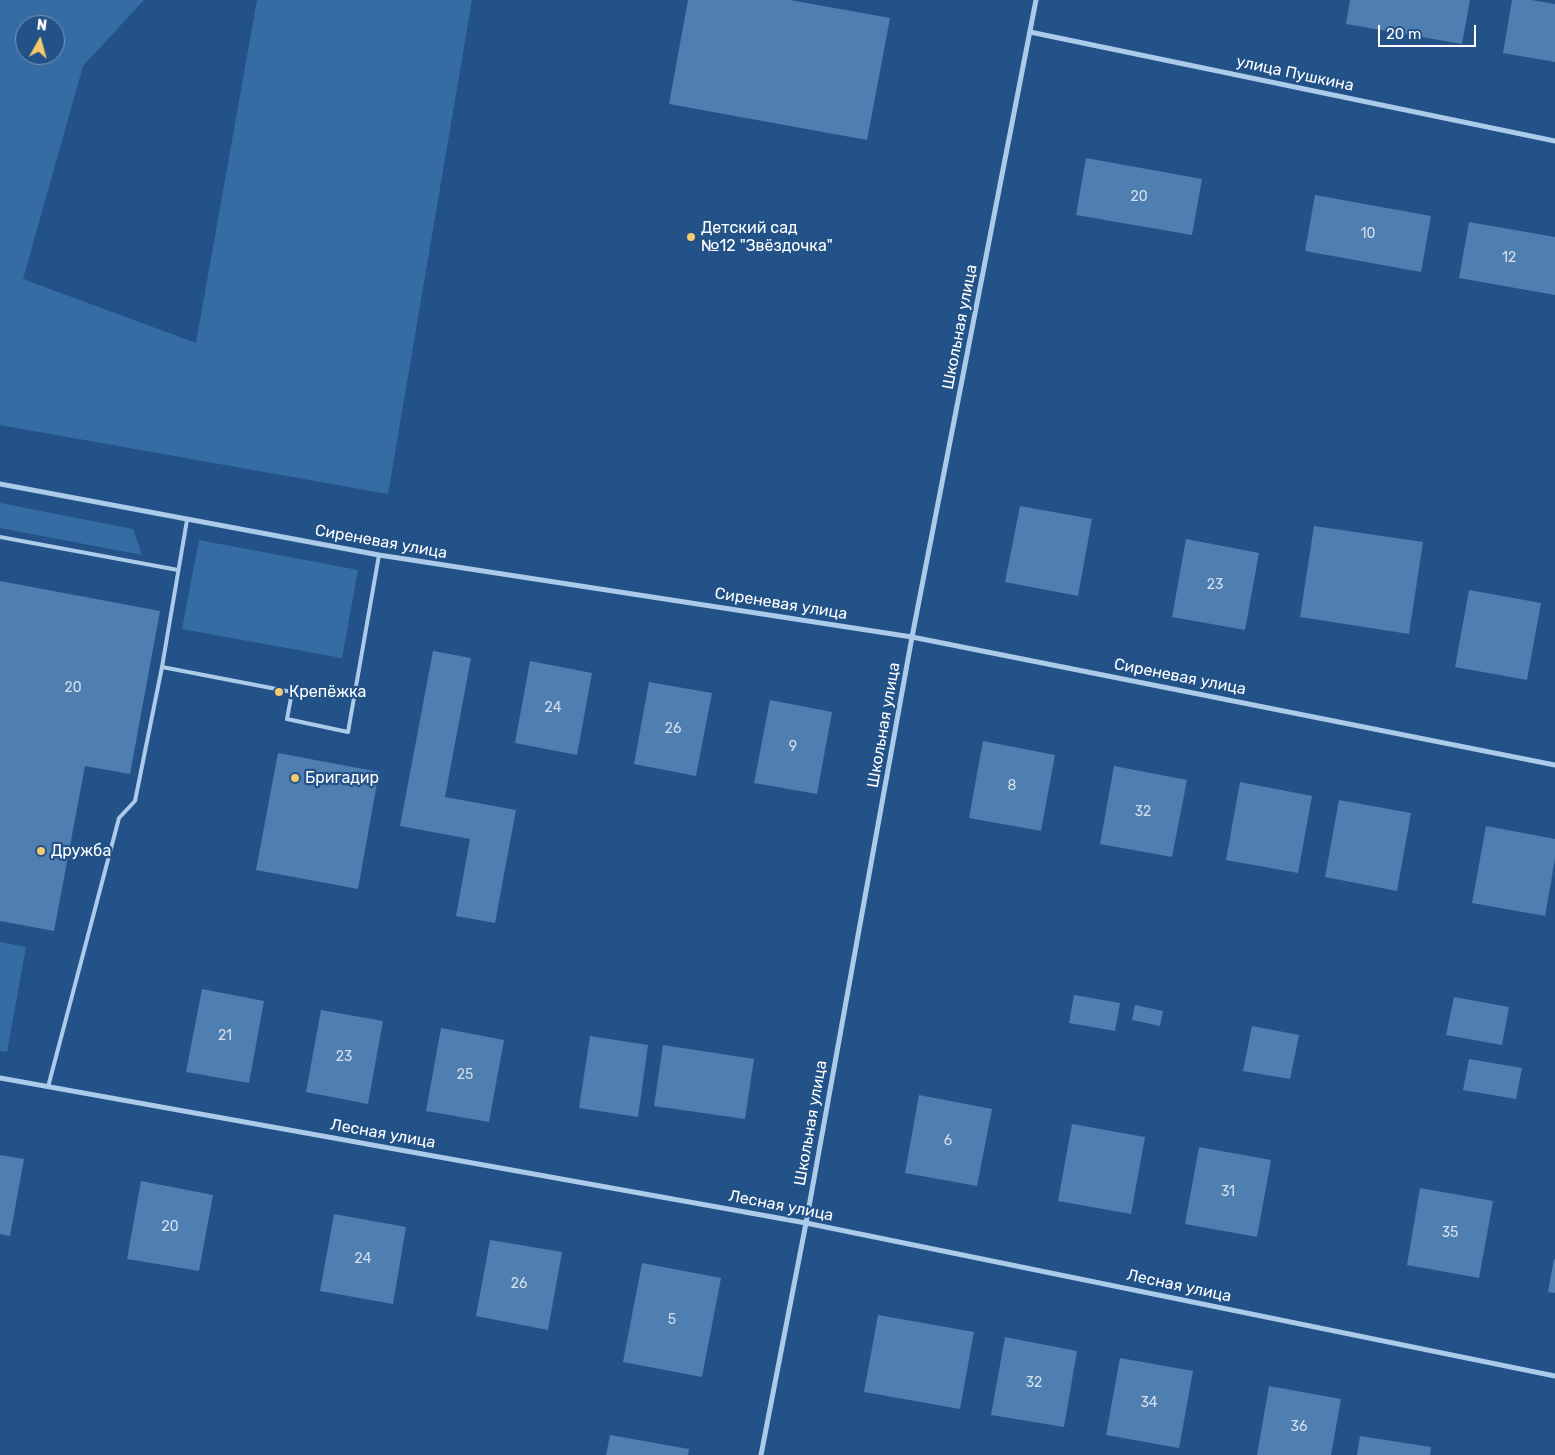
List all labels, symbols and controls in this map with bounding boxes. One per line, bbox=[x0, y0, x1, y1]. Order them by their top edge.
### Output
north arrow bbox=[15, 15, 65, 65]
scale bar bbox=[1380, 15, 1478, 47]
text: N bbox=[36, 17, 48, 35]
text: 20 m bbox=[1386, 25, 1421, 43]
street label: улица Пушкина bbox=[1235, 52, 1355, 96]
house number: 20 bbox=[1130, 189, 1148, 205]
place label: Детский сад №12 "Звёздочка" bbox=[701, 218, 833, 256]
house number: 10 bbox=[1361, 226, 1375, 242]
marker: Детский сад №12 "Звёздочка" bbox=[685, 231, 697, 243]
house number: 12 bbox=[1502, 250, 1516, 266]
street label: Школьная улица bbox=[938, 263, 982, 391]
street label: Сиреневая улица bbox=[313, 521, 449, 563]
house number: 23 bbox=[1207, 577, 1223, 593]
street label: Сиреневая улица bbox=[713, 584, 849, 624]
street label: Сиреневая улица bbox=[1112, 655, 1248, 699]
street label: Школьная улица bbox=[864, 661, 904, 789]
house number: 20 bbox=[64, 680, 82, 696]
place label: Крепёжка bbox=[289, 682, 366, 702]
marker: Крепёжка bbox=[273, 686, 285, 698]
house number: 24 bbox=[545, 700, 561, 716]
house number: 26 bbox=[665, 721, 681, 737]
house number: 9 bbox=[789, 739, 797, 755]
place label: Бригадир bbox=[305, 768, 379, 788]
marker: Бригадир bbox=[289, 772, 301, 784]
house number: 8 bbox=[1008, 778, 1016, 794]
house number: 32 bbox=[1135, 804, 1151, 820]
place label: Дружба bbox=[51, 841, 111, 861]
marker: Дружба bbox=[35, 845, 47, 857]
house number: 21 bbox=[218, 1028, 232, 1044]
house number: 23 bbox=[336, 1049, 352, 1065]
street label: Школьная улица bbox=[791, 1059, 831, 1187]
house number: 25 bbox=[457, 1067, 473, 1083]
street label: Лесная улица bbox=[329, 1115, 437, 1153]
house number: 6 bbox=[944, 1133, 952, 1149]
house number: 31 bbox=[1221, 1184, 1235, 1200]
street label: Лесная улица bbox=[727, 1186, 835, 1226]
house number: 20 bbox=[161, 1219, 179, 1235]
house number: 35 bbox=[1442, 1225, 1458, 1241]
house number: 24 bbox=[355, 1251, 371, 1267]
street label: Лесная улица bbox=[1125, 1266, 1233, 1306]
house number: 26 bbox=[511, 1276, 527, 1292]
house number: 5 bbox=[668, 1312, 676, 1328]
house number: 32 bbox=[1026, 1375, 1042, 1391]
house number: 34 bbox=[1140, 1395, 1158, 1411]
house number: 36 bbox=[1291, 1419, 1307, 1435]

